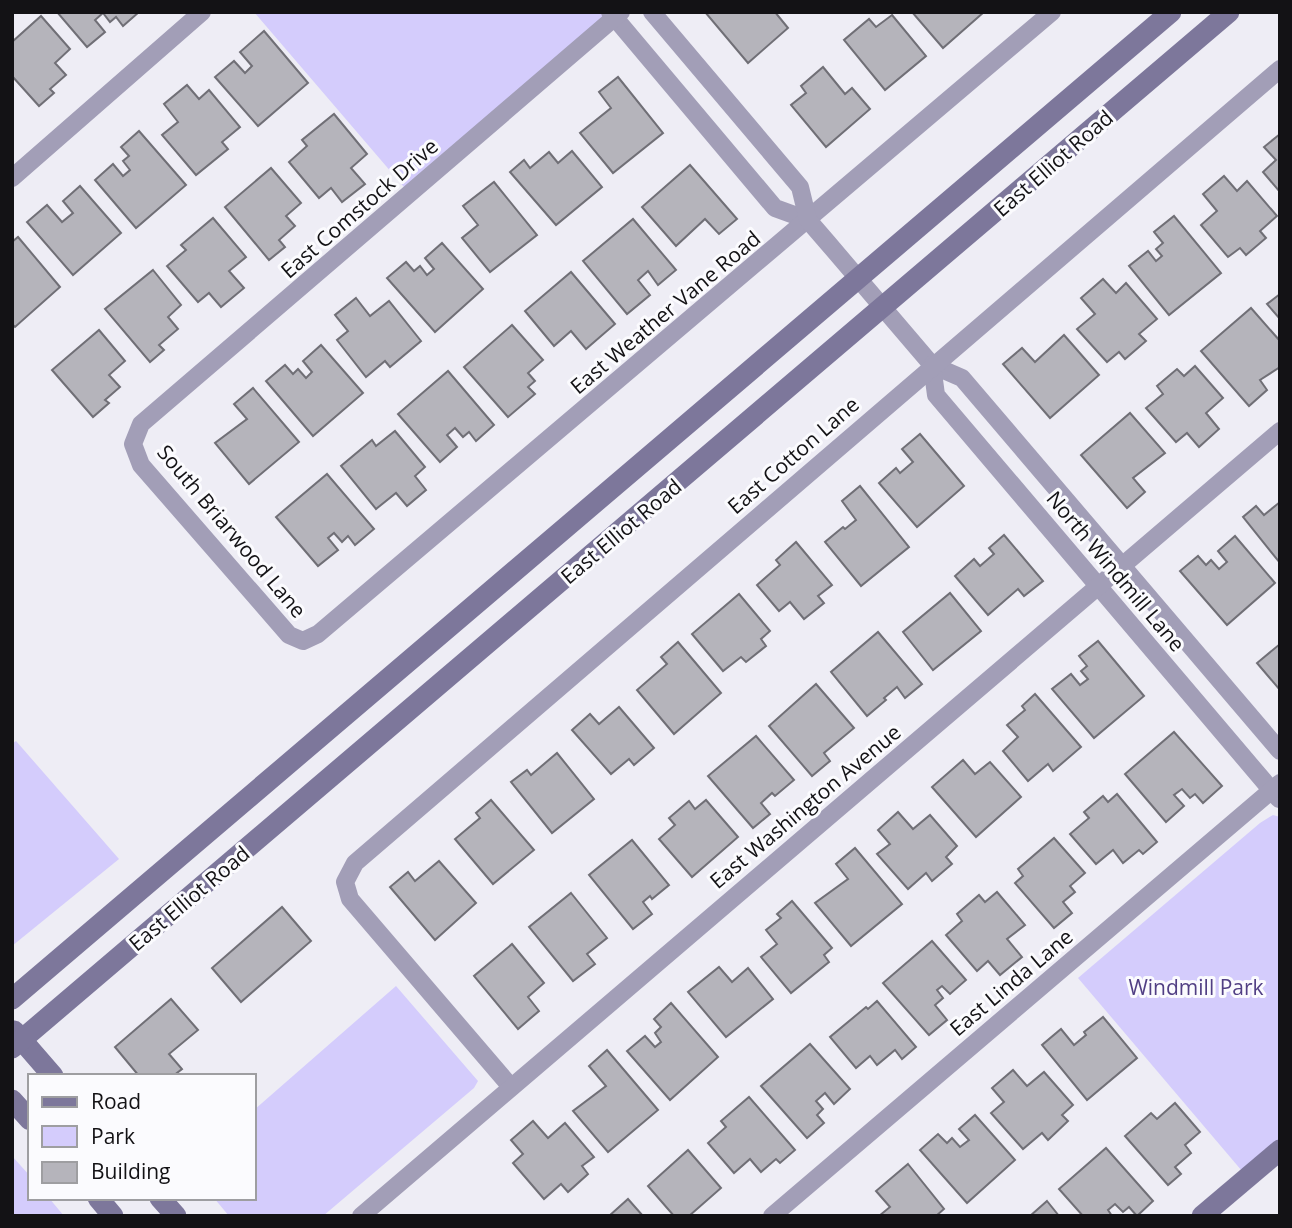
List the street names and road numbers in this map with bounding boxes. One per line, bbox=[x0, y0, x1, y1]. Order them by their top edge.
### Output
street label: East Elliot Road bbox=[987, 103, 1119, 223]
street label: East Comstock Drive bbox=[274, 132, 444, 284]
street label: East Weather Vane Road bbox=[564, 224, 766, 400]
street label: East Cotton Lane bbox=[721, 390, 865, 520]
street label: South Briarwood Lane bbox=[151, 439, 313, 623]
street label: East Elliot Road bbox=[555, 472, 687, 590]
street label: North Windmill Lane bbox=[1041, 485, 1191, 657]
street label: East Washington Avenue bbox=[704, 718, 906, 894]
street label: East Elliot Road bbox=[123, 839, 255, 957]
street label: East Linda Lane bbox=[944, 922, 1078, 1042]

